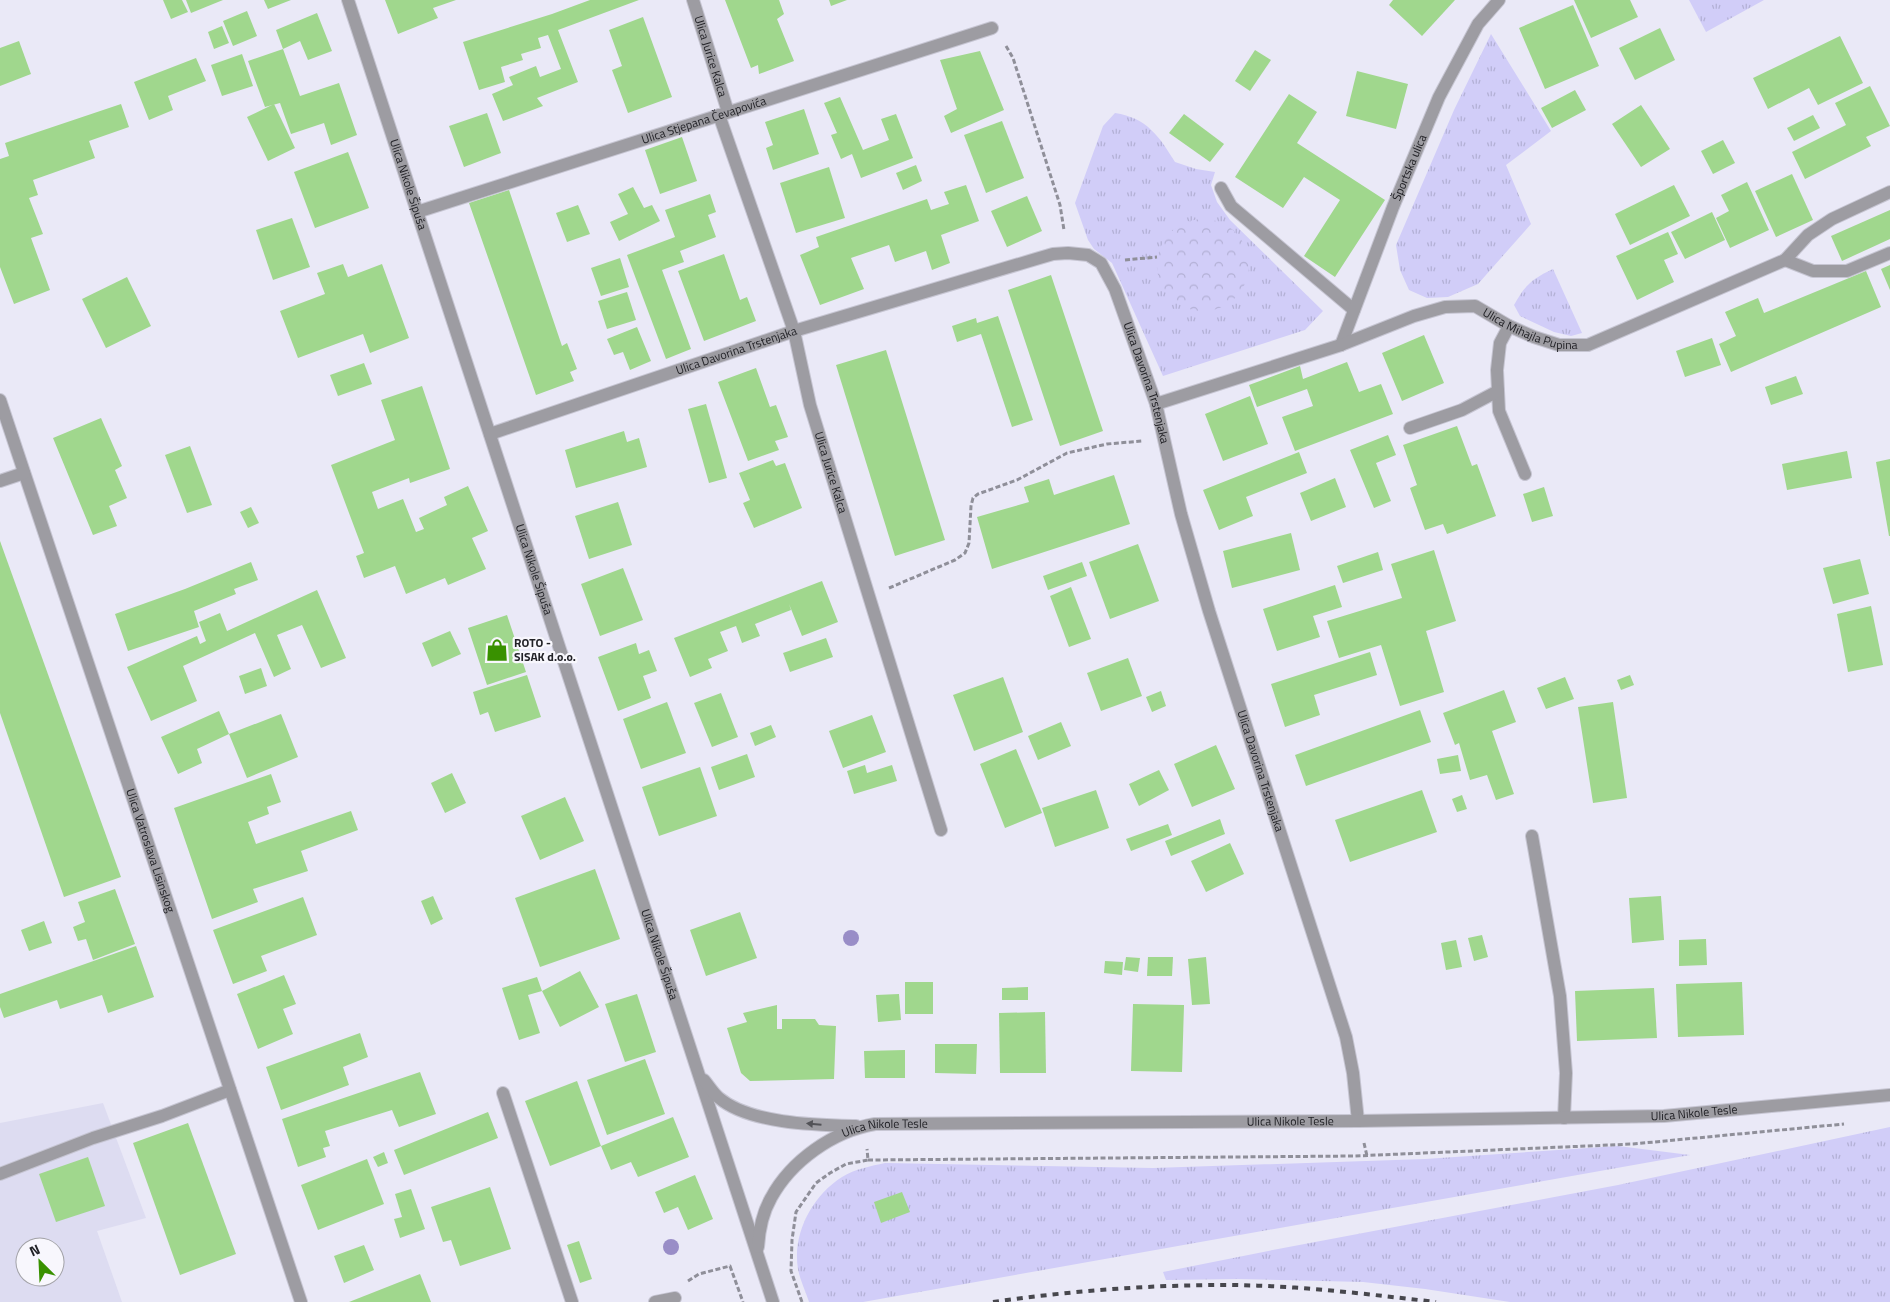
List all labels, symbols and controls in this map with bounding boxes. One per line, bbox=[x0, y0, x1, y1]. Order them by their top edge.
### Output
street label: Ulica Jurice Kalca bbox=[689, 13, 733, 99]
street label: Ulica Stjepana Čevapovića bbox=[639, 91, 768, 149]
street label: Športska ulica bbox=[1387, 131, 1431, 204]
street label: Ulica Nikole Šipuša bbox=[385, 136, 432, 232]
street label: Ulica Mihajla Pupina bbox=[1479, 303, 1578, 354]
street label: Ulica Davorina Trstenjaka bbox=[1118, 319, 1175, 445]
street label: Ulica Davorina Trstenjaka bbox=[673, 321, 799, 379]
street label: Ulica Jurice Kalca bbox=[810, 429, 853, 516]
street label: Ulica Nikole Šipuša bbox=[511, 521, 558, 617]
place label: ROTO - SISAK d.o.o. bbox=[514, 633, 576, 666]
shop icon: ROTO - SISAK d.o.o. bbox=[484, 637, 510, 663]
street label: Ulica Davorina Trstenjaka bbox=[1232, 708, 1289, 834]
street label: Ulica Vatroslava Lisinskog bbox=[121, 786, 180, 915]
street label: Ulica Nikole Šipuša bbox=[636, 906, 684, 1002]
street label: Ulica Nikole Tesle bbox=[1651, 1099, 1738, 1125]
street label: Ulica Nikole Tesle bbox=[1247, 1111, 1334, 1131]
street label: Ulica Nikole Tesle bbox=[838, 1114, 928, 1142]
one-way arrow bbox=[806, 1120, 822, 1128]
north arrow bbox=[15, 1237, 65, 1287]
text: N bbox=[26, 1238, 43, 1261]

